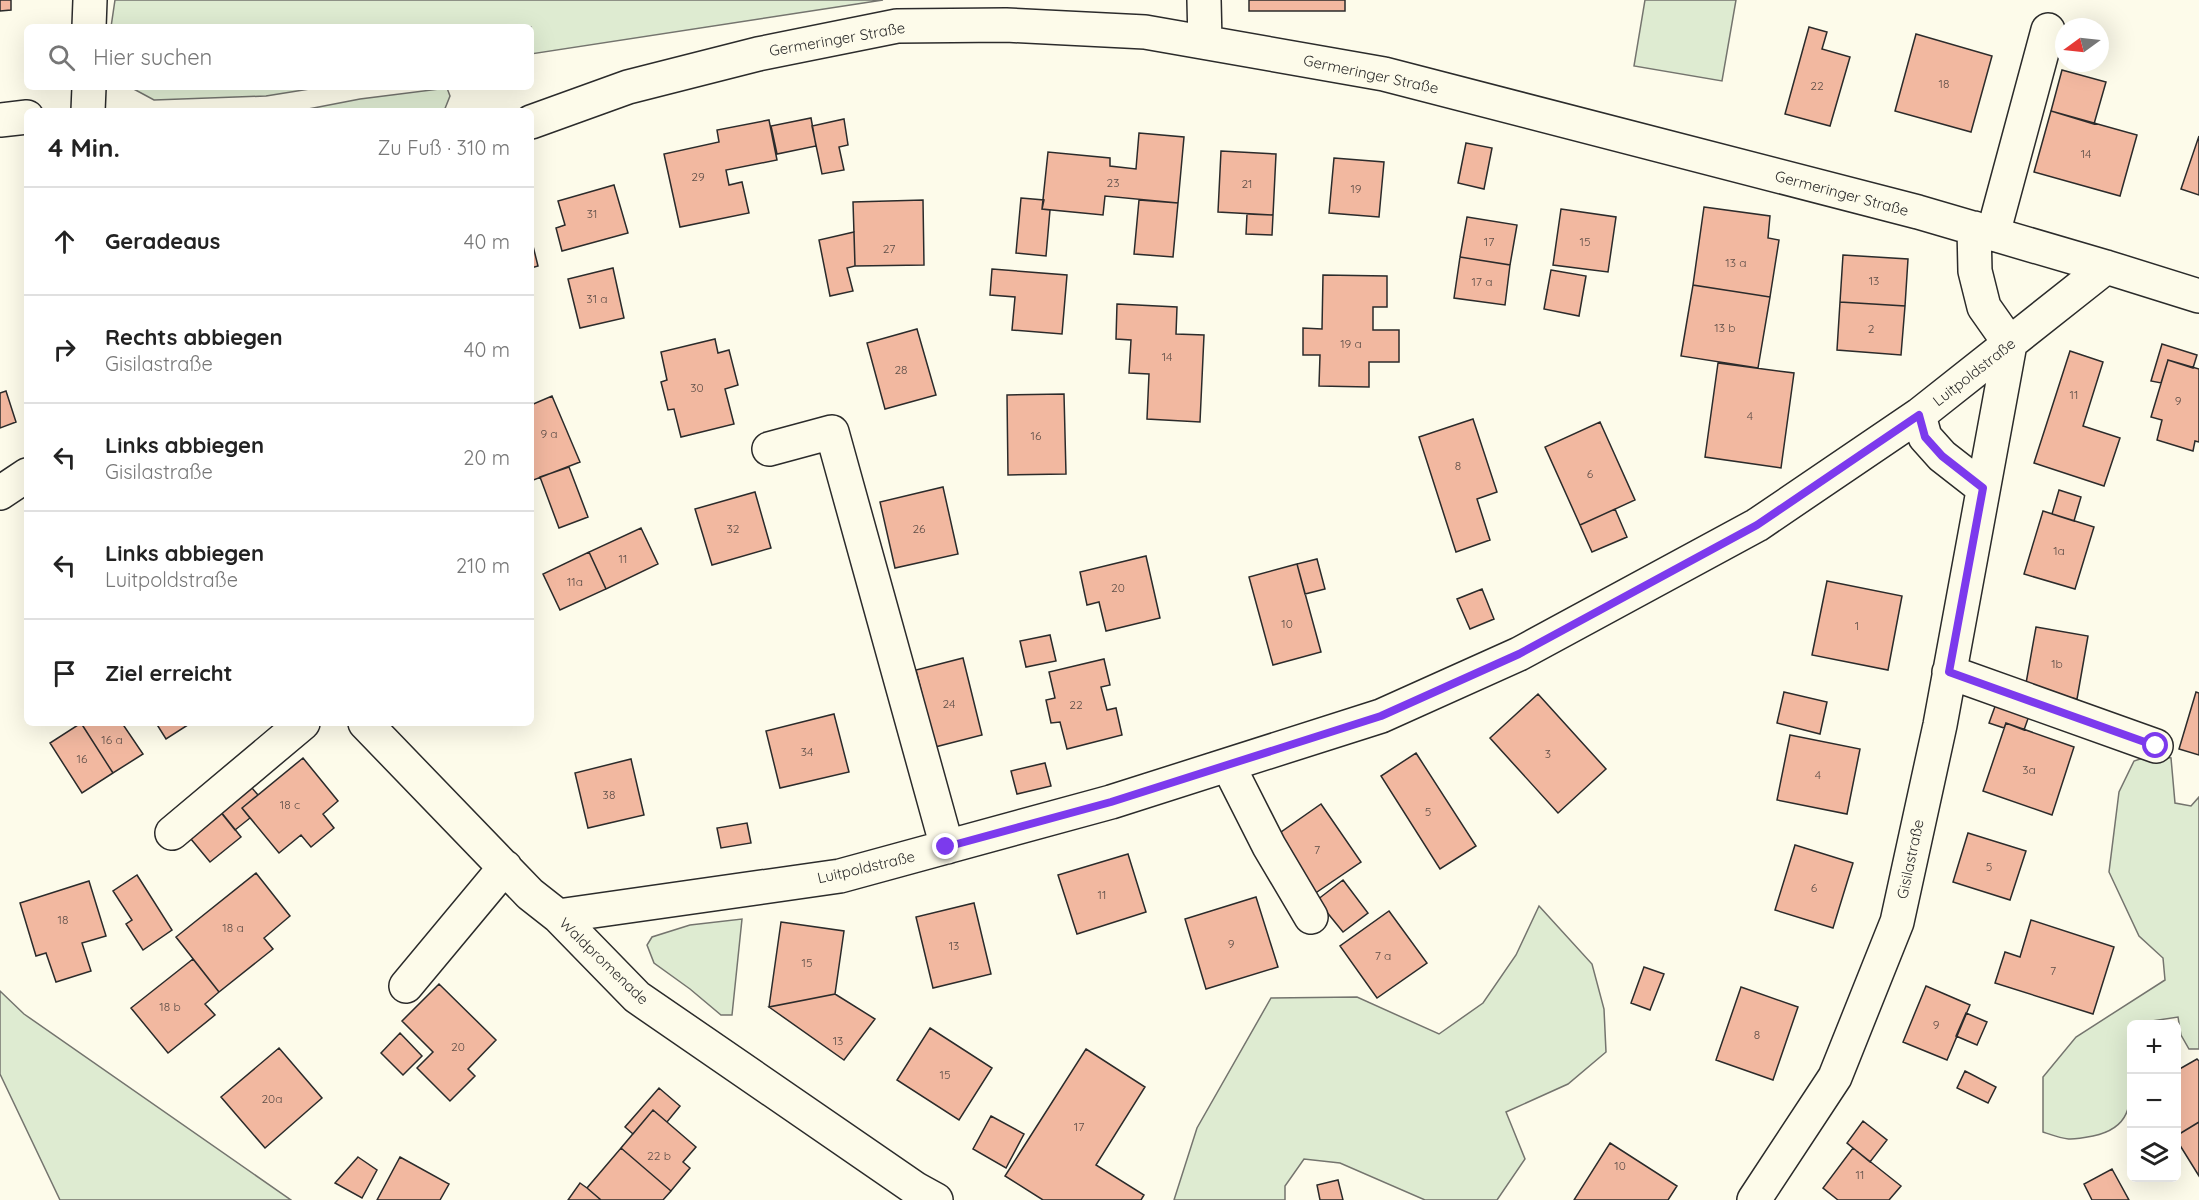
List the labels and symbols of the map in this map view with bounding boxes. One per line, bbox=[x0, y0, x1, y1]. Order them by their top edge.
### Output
street label: Germeringer Straße bbox=[768, 18, 906, 60]
north arrow bbox=[2055, 18, 2109, 72]
street label: Germeringer Straße bbox=[1302, 50, 1440, 98]
house number: 18 bbox=[1939, 76, 1949, 91]
house number: 22 bbox=[1810, 78, 1824, 93]
house number: 14 bbox=[2081, 146, 2091, 161]
street label: Germeringer Straße bbox=[1773, 166, 1911, 220]
house number: 29 bbox=[691, 169, 705, 184]
house number: 23 bbox=[1107, 175, 1119, 190]
house number: 21 bbox=[1241, 176, 1253, 191]
house number: 19 bbox=[1350, 181, 1362, 196]
house number: 31 bbox=[587, 206, 597, 221]
house number: 17 bbox=[1484, 234, 1494, 249]
house number: 15 bbox=[1580, 234, 1590, 249]
house number: 27 bbox=[883, 241, 895, 256]
house number: 13 a bbox=[1725, 255, 1747, 270]
house number: 13 bbox=[1869, 273, 1879, 288]
house number: 17 a bbox=[1471, 274, 1493, 289]
house number: 31 a bbox=[586, 291, 608, 306]
house number: 13 b bbox=[1714, 320, 1736, 335]
house number: 2 bbox=[1868, 321, 1875, 336]
street label: Luitpoldstraße bbox=[1929, 334, 2019, 410]
house number: 19 a bbox=[1340, 336, 1362, 351]
house number: 14 bbox=[1162, 349, 1172, 364]
house number: 28 bbox=[894, 362, 908, 377]
house number: 30 bbox=[690, 380, 704, 395]
house number: 11 bbox=[2070, 387, 2078, 402]
house number: 9 bbox=[2175, 393, 2182, 408]
house number: 4 bbox=[1747, 408, 1753, 423]
house number: 9 a bbox=[540, 426, 558, 441]
house number: 16 bbox=[1031, 428, 1042, 443]
house number: 8 bbox=[1455, 458, 1461, 473]
house number: 6 bbox=[1587, 466, 1594, 481]
house number: 32 bbox=[727, 521, 740, 536]
house number: 26 bbox=[912, 521, 926, 536]
house number: 1a bbox=[2053, 543, 2065, 558]
house number: 11 bbox=[619, 551, 627, 566]
house number: 11a bbox=[567, 574, 583, 589]
house number: 20 bbox=[1111, 580, 1125, 595]
house number: 10 bbox=[1281, 616, 1293, 631]
house number: 1 bbox=[1855, 618, 1859, 633]
house number: 1b bbox=[2051, 656, 2063, 671]
house number: 24 bbox=[943, 696, 955, 711]
house number: 22 bbox=[1069, 697, 1083, 712]
house number: 16 a bbox=[101, 732, 123, 747]
route start bbox=[2142, 732, 2168, 758]
house number: 34 bbox=[801, 744, 813, 759]
house number: 3 bbox=[1545, 746, 1551, 761]
house number: 16 bbox=[77, 751, 88, 766]
house number: 3a bbox=[2022, 762, 2036, 777]
house number: 4 bbox=[1815, 767, 1821, 782]
house number: 38 bbox=[603, 787, 615, 802]
house number: 18 c bbox=[280, 797, 300, 812]
house number: 5 bbox=[1425, 804, 1431, 819]
street label: Gisilastraße bbox=[1892, 818, 1928, 900]
route end bbox=[932, 833, 958, 859]
house number: 7 bbox=[1314, 842, 1320, 857]
street label: Luitpoldstraße bbox=[815, 847, 917, 887]
house number: 5 bbox=[1986, 859, 1992, 874]
house number: 6 bbox=[1811, 880, 1818, 895]
house number: 11 bbox=[1098, 887, 1106, 902]
house number: 18 bbox=[58, 912, 68, 927]
street label: Waldpromenade bbox=[555, 914, 653, 1008]
house number: 18 a bbox=[222, 920, 244, 935]
house number: 9 bbox=[1228, 936, 1235, 951]
house number: 13 bbox=[949, 938, 959, 953]
house number: 7 a bbox=[1375, 948, 1391, 963]
house number: 15 bbox=[802, 955, 812, 970]
house number: 7 bbox=[2050, 963, 2056, 978]
house number: 18 b bbox=[159, 999, 181, 1014]
house number: 9 bbox=[1933, 1017, 1940, 1032]
house number: 8 bbox=[1754, 1027, 1760, 1042]
house number: 13 bbox=[833, 1033, 843, 1048]
house number: 20 bbox=[451, 1039, 465, 1054]
house number: 15 bbox=[940, 1067, 950, 1082]
house number: 20a bbox=[261, 1091, 283, 1106]
house number: 17 bbox=[1074, 1119, 1084, 1134]
house number: 22 b bbox=[647, 1148, 671, 1163]
house number: 10 bbox=[1614, 1158, 1626, 1173]
house number: 11 bbox=[1856, 1167, 1864, 1182]

